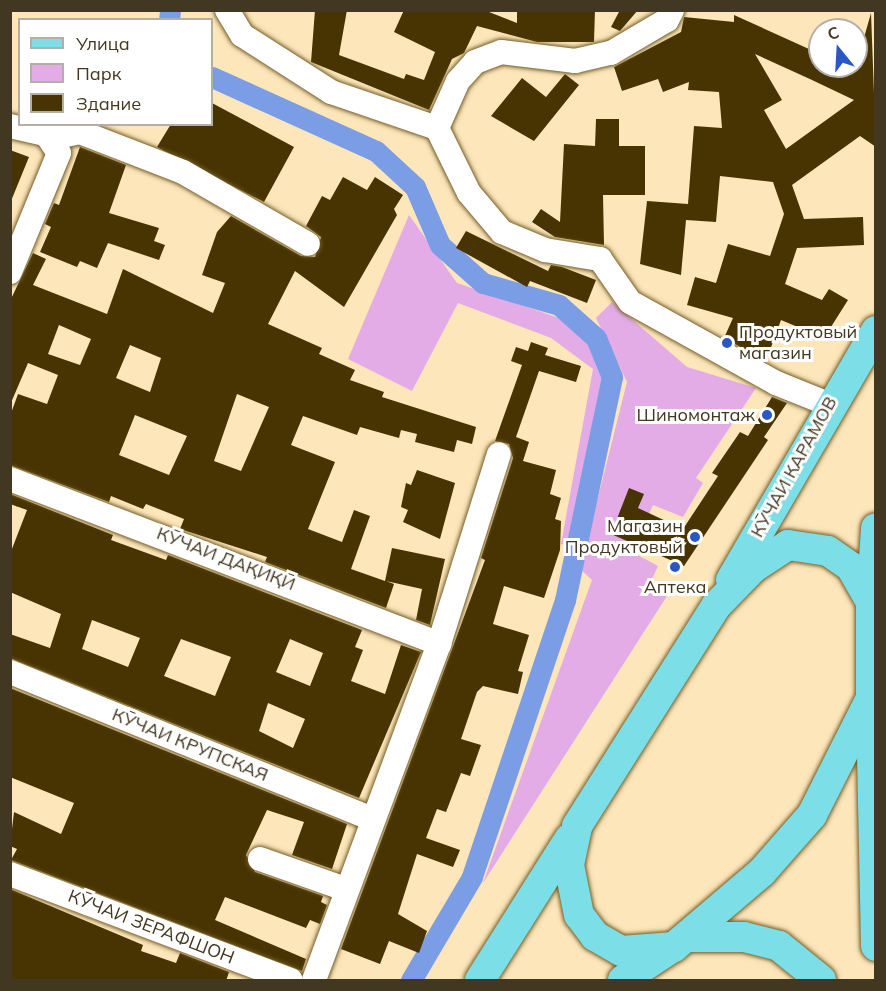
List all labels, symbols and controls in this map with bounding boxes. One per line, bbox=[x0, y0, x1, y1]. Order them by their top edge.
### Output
legend bbox=[18, 18, 213, 126]
north arrow bbox=[808, 18, 868, 78]
text: С bbox=[825, 22, 841, 44]
text: Улица bbox=[76, 32, 130, 55]
text: Парк bbox=[76, 62, 121, 85]
text: Здание bbox=[76, 92, 141, 115]
place label: Продуктовый магазин bbox=[739, 322, 857, 364]
marker: Продуктовый магазин bbox=[720, 336, 734, 350]
street label: КӮЧАИ КАРАМОВ bbox=[746, 393, 842, 541]
place label: Шиномонтаж bbox=[637, 404, 755, 426]
marker: Шиномонтаж bbox=[760, 408, 774, 422]
place label: Магазин Продуктовый bbox=[565, 516, 683, 558]
street label: КӮЧАИ ДАҚИҚӢ bbox=[154, 523, 298, 595]
marker: Магазин Продуктовый bbox=[688, 530, 702, 544]
marker: Аптека bbox=[668, 560, 682, 574]
place label: Аптека bbox=[644, 576, 706, 598]
street label: КӮЧАИ КРУПСКАЯ bbox=[109, 704, 271, 786]
street label: КӮЧАИ ЗЕРАФШОН bbox=[65, 885, 237, 969]

